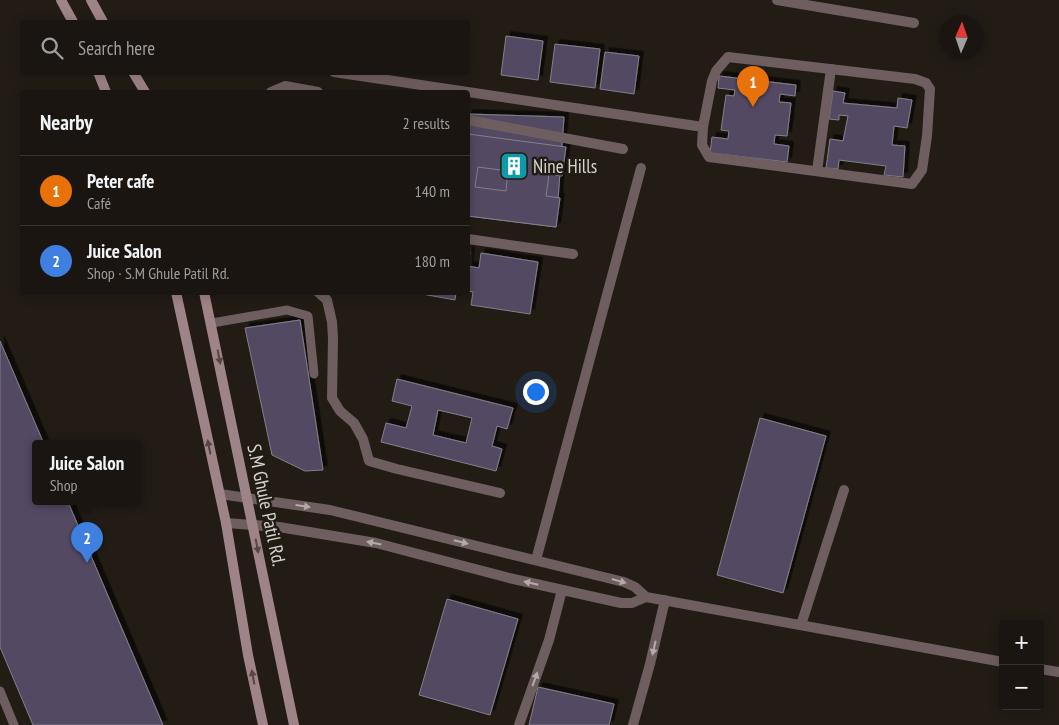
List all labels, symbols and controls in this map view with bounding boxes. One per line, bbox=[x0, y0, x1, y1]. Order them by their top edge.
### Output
north arrow bbox=[939, 15, 984, 60]
search box bbox=[20, 20, 470, 75]
icon: search bbox=[38, 34, 66, 62]
text: Search here bbox=[78, 36, 155, 60]
pin: 1 bbox=[737, 66, 769, 107]
text: Nearby bbox=[40, 109, 93, 136]
text: 2 results bbox=[403, 113, 450, 133]
building icon: Nine Hills bbox=[499, 151, 529, 181]
place label: Nine Hills bbox=[533, 154, 597, 178]
text: Peter cafe bbox=[87, 169, 154, 193]
text: 1 bbox=[52, 181, 60, 201]
text: 140 m bbox=[415, 181, 450, 201]
text: Café bbox=[87, 193, 111, 213]
text: Juice Salon bbox=[87, 239, 161, 263]
text: 2 bbox=[52, 251, 60, 271]
text: 180 m bbox=[415, 251, 450, 271]
text: Shop · S.M Ghule Patil Rd. bbox=[87, 263, 229, 283]
one-way arrow bbox=[215, 350, 223, 366]
your location bbox=[523, 379, 549, 405]
one-way arrow bbox=[205, 439, 213, 454]
popup bbox=[32, 440, 142, 505]
street label: S.M Ghule Patil Rd. bbox=[242, 442, 292, 568]
text: Juice Salon bbox=[50, 451, 124, 475]
text: Shop bbox=[50, 475, 78, 495]
one-way arrow bbox=[295, 502, 311, 510]
pin: 2 bbox=[71, 522, 103, 563]
one-way arrow bbox=[254, 538, 262, 554]
one-way arrow bbox=[365, 538, 381, 546]
one-way arrow bbox=[453, 538, 468, 546]
one-way arrow bbox=[611, 577, 626, 585]
one-way arrow bbox=[523, 579, 538, 587]
map controls bbox=[999, 620, 1044, 710]
button: + bbox=[999, 620, 1044, 665]
one-way arrow bbox=[650, 640, 658, 655]
button: − bbox=[999, 665, 1044, 710]
one-way arrow bbox=[249, 670, 257, 685]
one-way arrow bbox=[531, 671, 539, 686]

